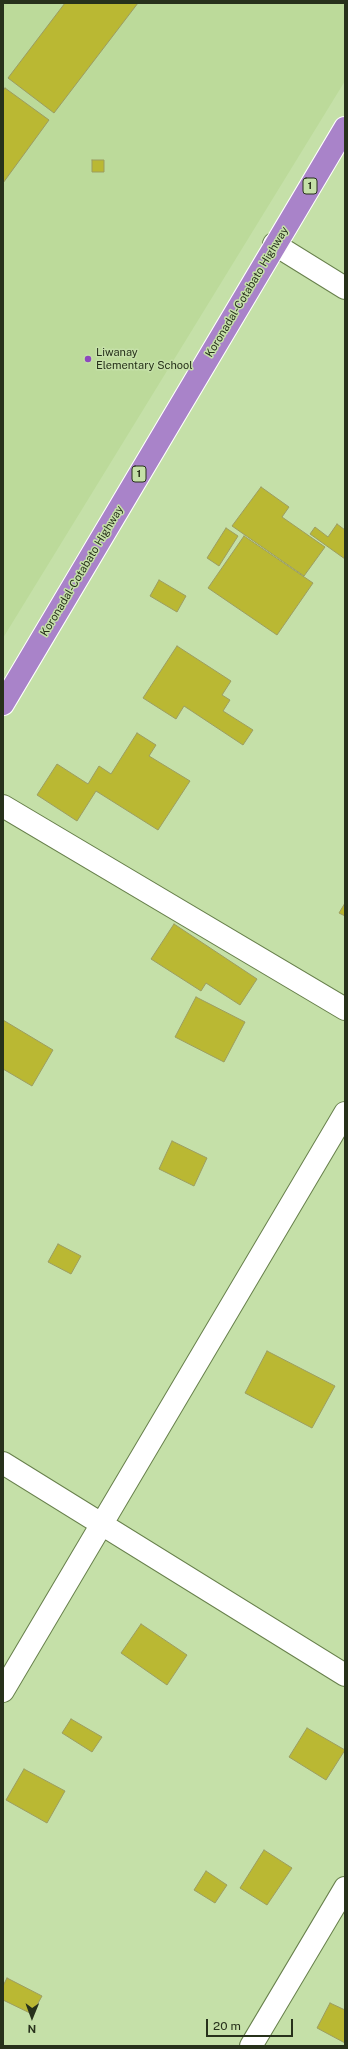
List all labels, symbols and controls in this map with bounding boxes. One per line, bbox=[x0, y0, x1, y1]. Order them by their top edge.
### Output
road number: 1 bbox=[303, 178, 317, 194]
street label: Koronadal-Cotabato Highway bbox=[203, 224, 291, 360]
place label: Liwanay Elementary School bbox=[96, 346, 193, 372]
marker: Liwanay Elementary School bbox=[83, 354, 93, 364]
road number: 1 bbox=[132, 466, 146, 482]
street label: Koronadal-Cotabato Highway bbox=[38, 503, 126, 639]
north arrow bbox=[12, 1997, 52, 2037]
scale bar bbox=[208, 2011, 295, 2037]
text: 20 m bbox=[213, 2019, 241, 2033]
text: N bbox=[27, 2023, 36, 2035]

